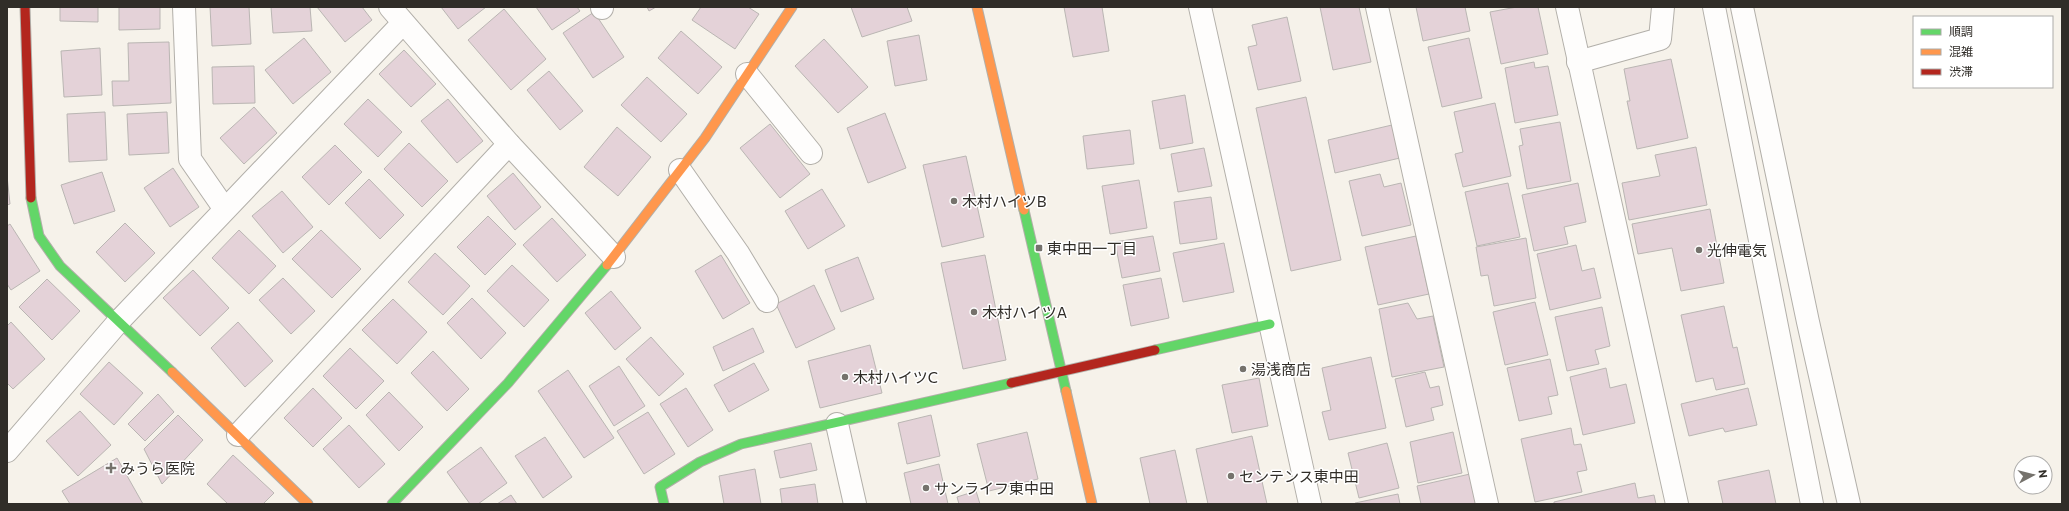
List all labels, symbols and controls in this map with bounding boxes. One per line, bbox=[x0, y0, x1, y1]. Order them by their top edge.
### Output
legend bbox=[1913, 16, 2053, 88]
text: 順調 bbox=[1949, 24, 1973, 38]
text: 混雑 bbox=[1949, 44, 1973, 58]
text: 渋滞 bbox=[1949, 64, 1973, 78]
place label: 木村ハイツB bbox=[962, 192, 1047, 210]
marker: 木村ハイツB bbox=[949, 196, 959, 206]
place label: 東中田一丁目 bbox=[1047, 239, 1137, 257]
place label: 光伸電気 bbox=[1707, 241, 1767, 259]
marker: 東中田一丁目 bbox=[1034, 243, 1044, 253]
marker: 光伸電気 bbox=[1694, 245, 1704, 255]
place label: 木村ハイツA bbox=[982, 303, 1067, 321]
marker: 木村ハイツA bbox=[969, 307, 979, 317]
place label: 湯浅商店 bbox=[1251, 360, 1311, 378]
marker: 湯浅商店 bbox=[1238, 364, 1248, 374]
place label: 木村ハイツC bbox=[853, 368, 938, 386]
marker: 木村ハイツC bbox=[840, 372, 850, 382]
north arrow bbox=[2013, 455, 2053, 495]
place label: みうら医院 bbox=[120, 459, 195, 477]
marker: みうら医院 bbox=[105, 462, 117, 474]
place label: センテンス東中田 bbox=[1239, 467, 1359, 485]
text: N bbox=[2036, 469, 2050, 479]
marker: センテンス東中田 bbox=[1226, 471, 1236, 481]
place label: サンライフ東中田 bbox=[934, 479, 1054, 497]
marker: サンライフ東中田 bbox=[921, 483, 931, 493]

